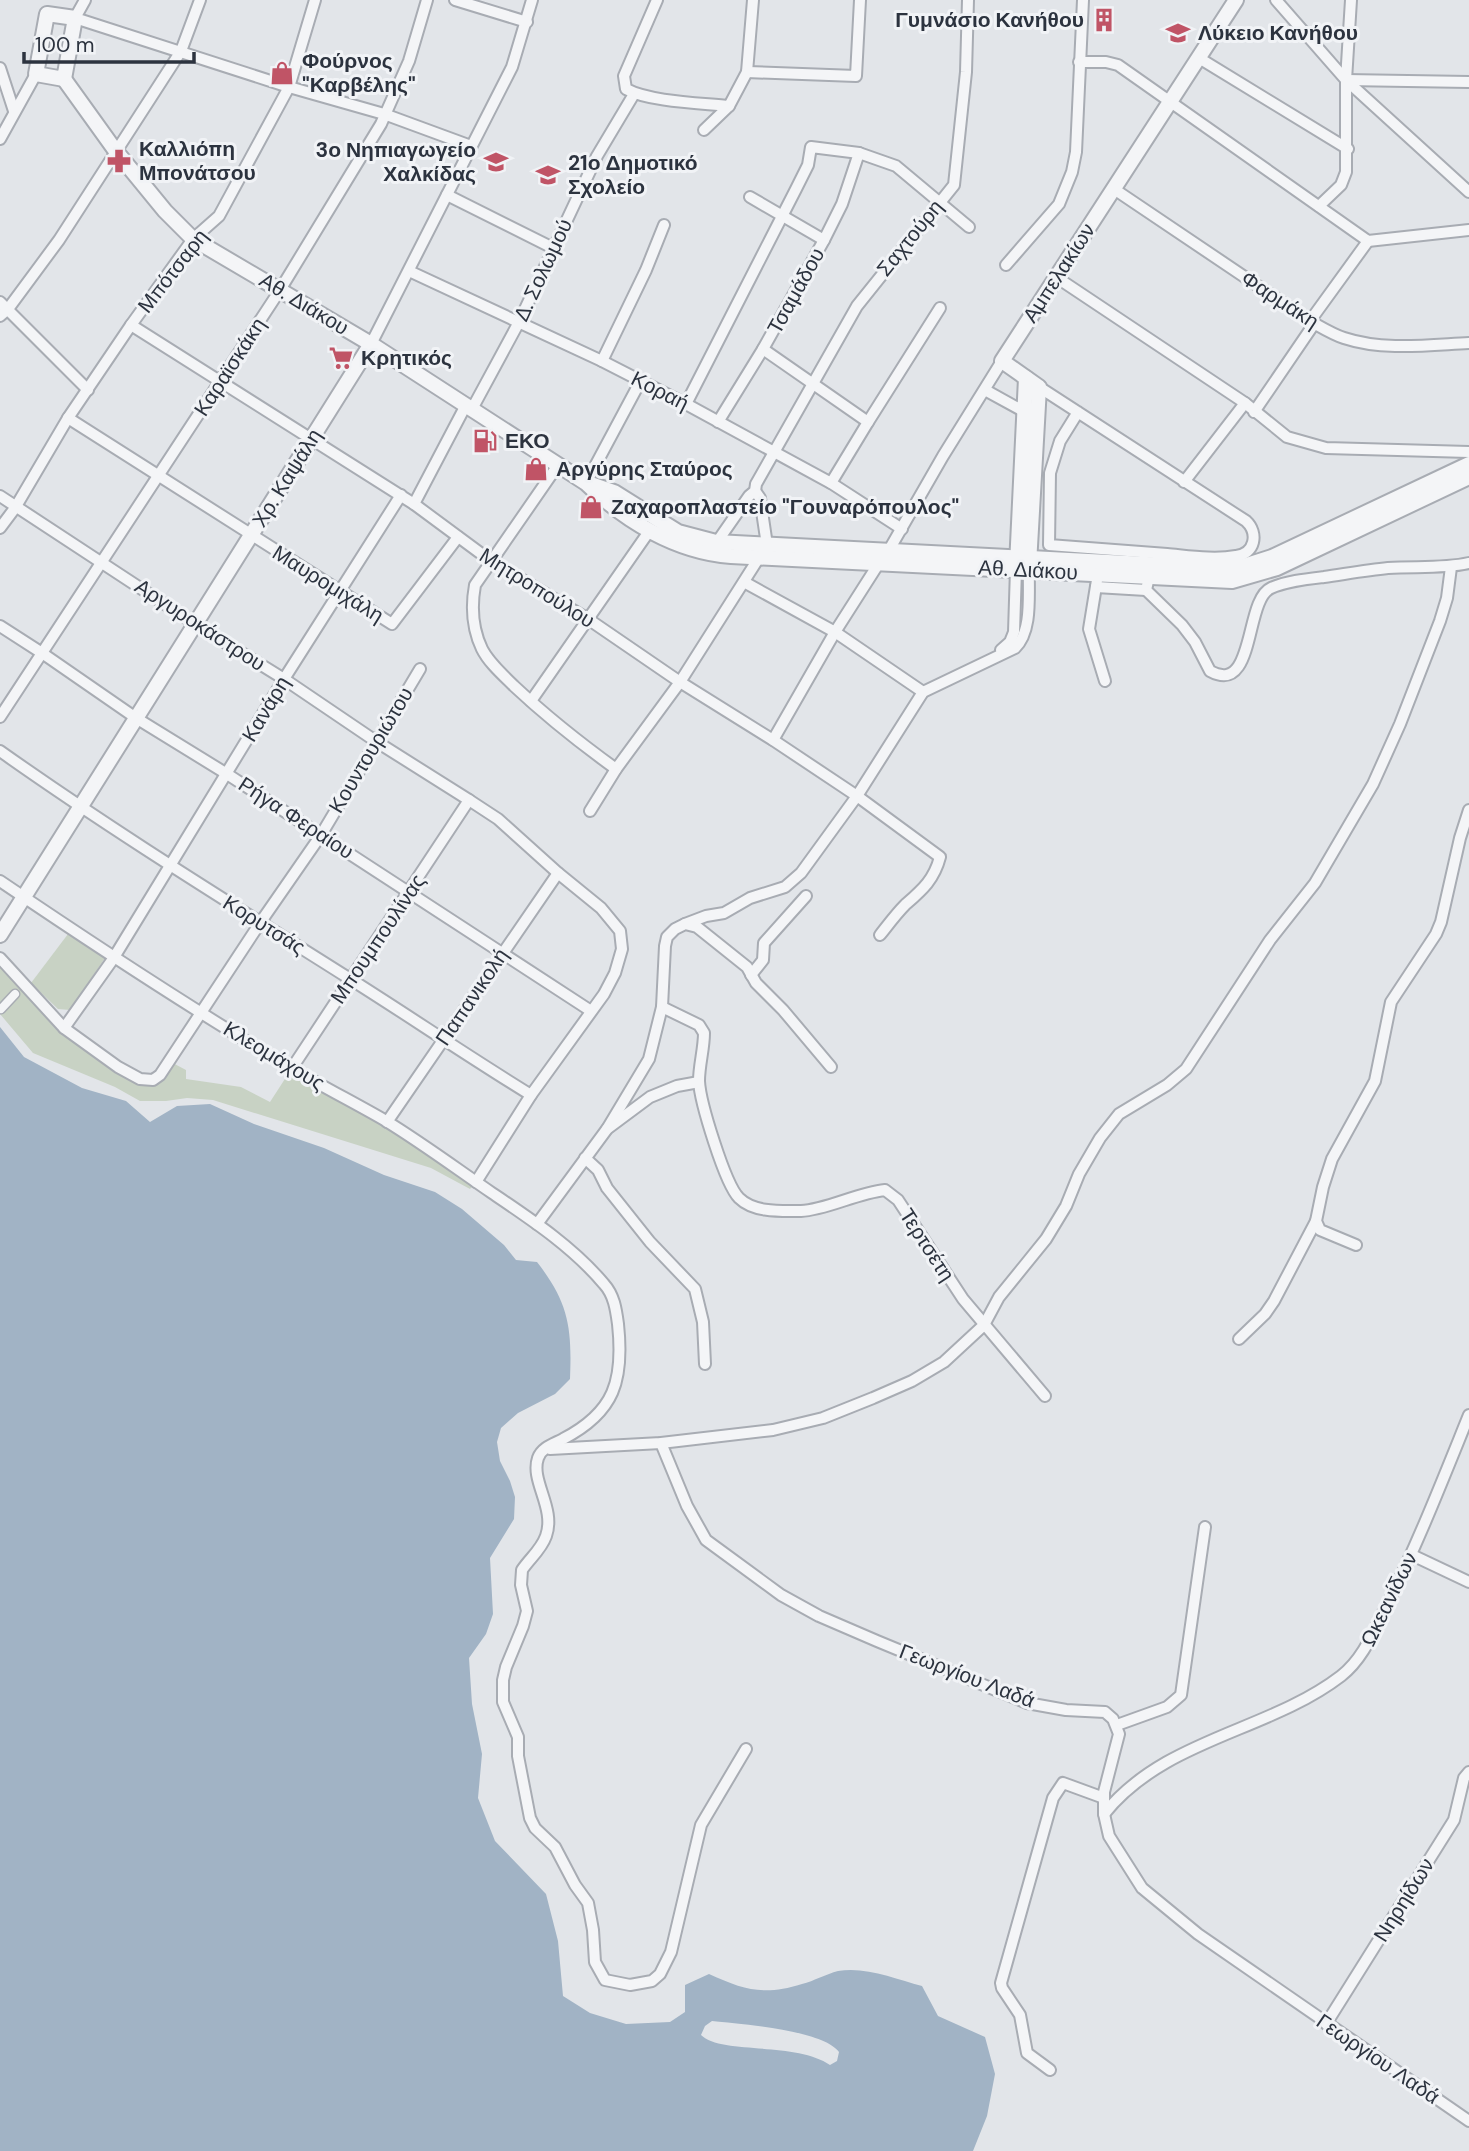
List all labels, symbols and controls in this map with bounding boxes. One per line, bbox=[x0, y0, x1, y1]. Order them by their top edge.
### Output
place label: Γυμνάσιο Κανήθου bbox=[895, 6, 1084, 34]
building icon: Γυμνάσιο Κανήθου bbox=[1090, 6, 1118, 34]
school or university icon: Λύκειο Κανήθου bbox=[1164, 19, 1192, 47]
place label: Λύκειο Κανήθου bbox=[1198, 19, 1358, 47]
scale bar bbox=[24, 21, 194, 65]
text: 100 m bbox=[35, 31, 95, 59]
place label: Φούρνος "Καρβέλης" bbox=[302, 47, 416, 99]
shop icon: Φούρνος "Καρβέλης" bbox=[268, 59, 296, 87]
place label: Καλλιόπη Μπονάτσου bbox=[139, 135, 256, 187]
place label: 3ο Νηπιαγωγείο Χαλκίδας bbox=[316, 136, 476, 188]
pharmacy icon: Καλλιόπη Μπονάτσου bbox=[105, 147, 133, 175]
school or university icon: 3ο Νηπιαγωγείο Χαλκίδας bbox=[482, 148, 510, 176]
place label: 21ο Δημοτικό Σχολείο bbox=[568, 149, 698, 201]
school or university icon: 21ο Δημοτικό Σχολείο bbox=[534, 161, 562, 189]
street label: Σαχτούρη bbox=[871, 194, 949, 282]
street label: Δ. Σολωμού bbox=[507, 214, 579, 326]
street label: Αμπελακίων bbox=[1016, 218, 1102, 328]
street label: Μπότσαρη bbox=[131, 223, 215, 319]
street label: Τσαμάδου bbox=[761, 243, 831, 339]
street label: Φαρμάκη bbox=[1236, 264, 1324, 336]
street label: Αθ. Διάκου bbox=[254, 266, 354, 342]
street label: Καραϊσκάκη bbox=[188, 312, 272, 422]
supermarket icon: Κρητικός bbox=[327, 344, 355, 372]
place label: Κρητικός bbox=[361, 344, 452, 372]
street label: Κοραή bbox=[626, 365, 694, 417]
street label: Χρ. Καψάλη bbox=[246, 424, 328, 532]
fuel station icon: ΕΚΟ bbox=[471, 427, 499, 455]
place label: ΕΚΟ bbox=[505, 427, 550, 455]
shop icon: Αργύρης Σταύρος bbox=[522, 455, 550, 483]
place label: Αργύρης Σταύρος bbox=[556, 455, 733, 483]
shop icon: Ζαχαροπλαστείο "Γουναρόπουλος" bbox=[577, 493, 605, 521]
place label: Ζαχαροπλαστείο "Γουναρόπουλος" bbox=[611, 493, 959, 521]
street label: Μαυρομιχάλη bbox=[267, 539, 389, 629]
street label: Μητροπούλου bbox=[474, 541, 600, 635]
street label: Αθ. Διάκου bbox=[977, 553, 1079, 587]
street label: Αργυροκάστρου bbox=[129, 572, 271, 678]
street label: Κανάρη bbox=[235, 671, 297, 747]
street label: Κουντουριώτου bbox=[322, 682, 420, 818]
street label: Ρήγα Φεραίου bbox=[233, 770, 359, 866]
street label: Μπουμπουλίνας bbox=[324, 869, 432, 1009]
street label: Κορυτσάς bbox=[218, 889, 310, 961]
street label: Παπανικολή bbox=[429, 943, 515, 1051]
street label: Κλεομάχους bbox=[218, 1015, 330, 1097]
street label: Τερτσέτη bbox=[893, 1203, 961, 1287]
street label: Ωκεανίδων bbox=[1354, 1547, 1424, 1651]
street label: Γεωργίου Λαδά bbox=[895, 1637, 1039, 1715]
street label: Νηρηίδων bbox=[1367, 1853, 1441, 1947]
street label: Γεωργίου Λαδά bbox=[1311, 2007, 1445, 2111]

